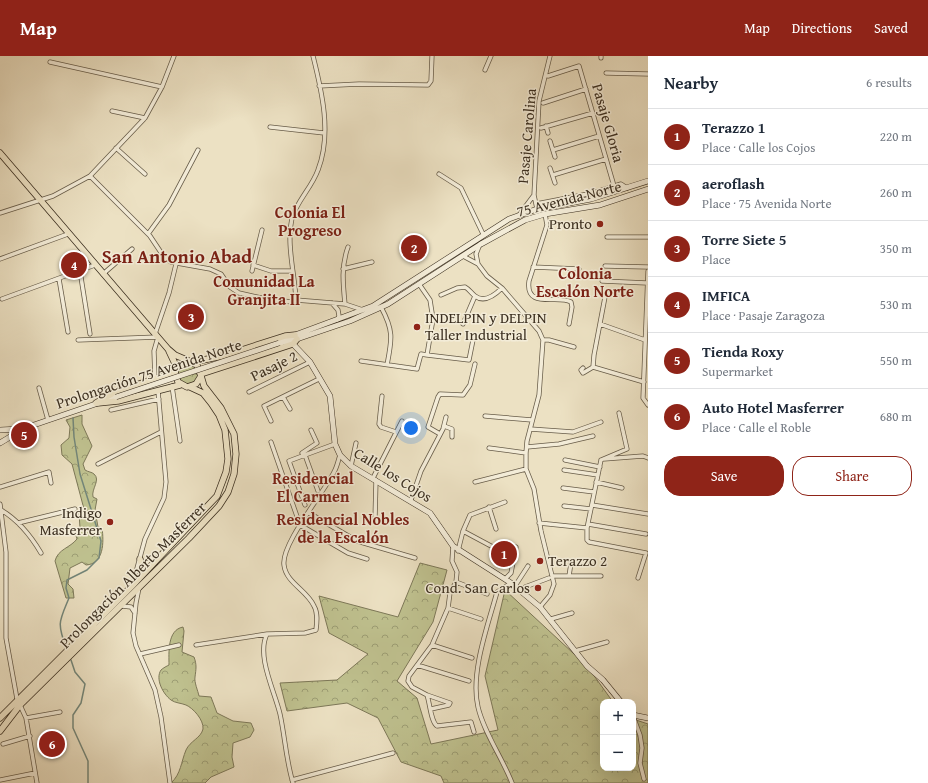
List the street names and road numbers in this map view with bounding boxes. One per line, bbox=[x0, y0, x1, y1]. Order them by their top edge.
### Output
street label: Pasaje Gloria bbox=[587, 81, 630, 165]
street label: Pasaje Carolina bbox=[512, 88, 541, 184]
street label: 75 Avenida Norte bbox=[514, 175, 623, 222]
street label: Prolongación 75 Avenida Norte bbox=[53, 334, 244, 413]
street label: Pasaje 2 bbox=[247, 345, 301, 386]
street label: Calle los Cojos bbox=[350, 442, 436, 507]
street label: Prolongación Alberto Masferrer bbox=[55, 497, 211, 653]

